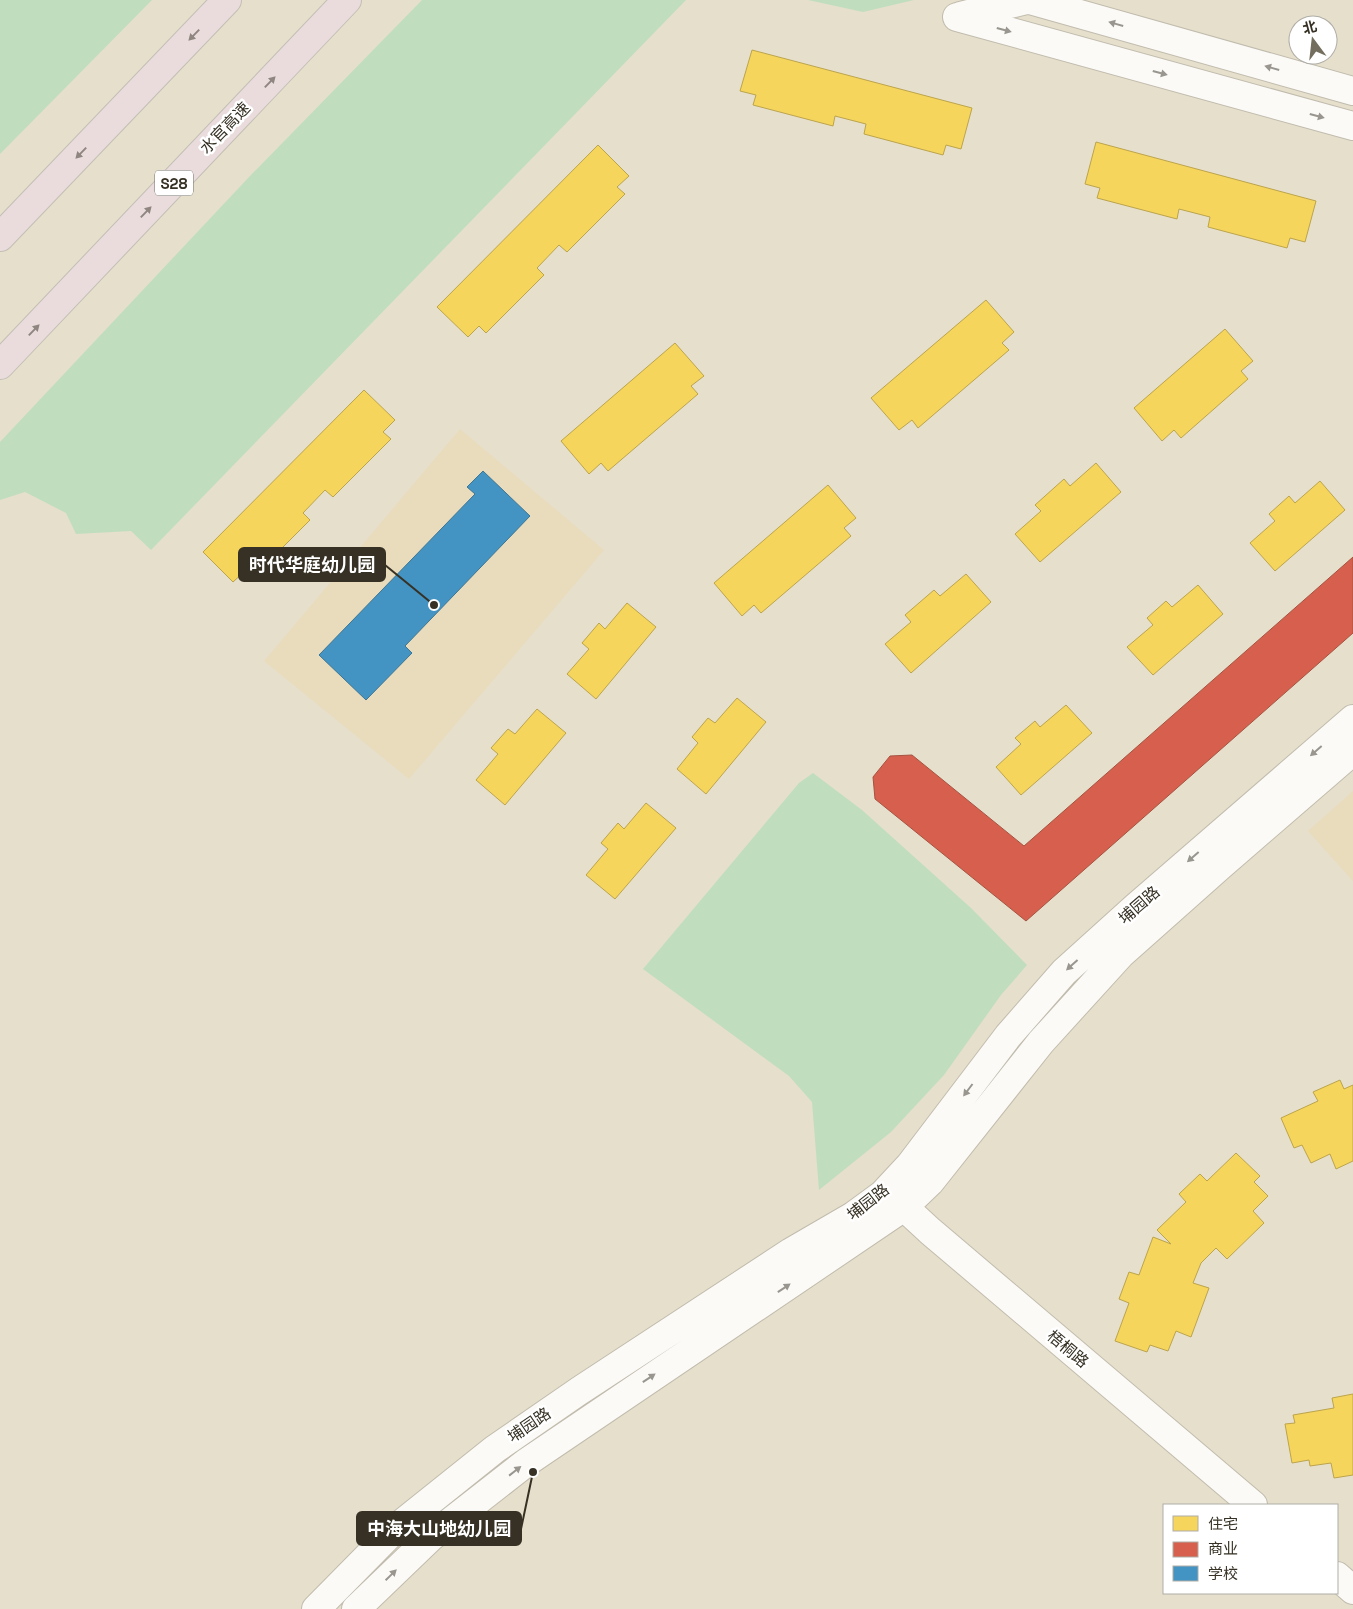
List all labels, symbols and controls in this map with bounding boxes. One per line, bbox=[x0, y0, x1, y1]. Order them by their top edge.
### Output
north arrow bbox=[1288, 15, 1338, 65]
text: 北 bbox=[1301, 17, 1319, 38]
one-way arrow bbox=[1108, 20, 1123, 28]
one-way arrow bbox=[996, 26, 1011, 34]
one-way arrow bbox=[188, 29, 200, 41]
one-way arrow bbox=[1265, 64, 1280, 72]
one-way arrow bbox=[1153, 69, 1168, 77]
one-way arrow bbox=[264, 76, 276, 88]
street label: 水官高速 bbox=[195, 98, 255, 158]
one-way arrow bbox=[1309, 112, 1324, 120]
one-way arrow bbox=[75, 146, 87, 158]
road number: S28 bbox=[155, 170, 193, 196]
one-way arrow bbox=[140, 207, 152, 219]
one-way arrow bbox=[28, 324, 40, 336]
callout: 时代华庭幼儿园 bbox=[239, 548, 385, 581]
text: 时代华庭幼儿园 bbox=[249, 553, 375, 576]
one-way arrow bbox=[1311, 745, 1323, 757]
one-way arrow bbox=[1187, 852, 1200, 863]
street label: 埔园路 bbox=[1114, 881, 1164, 929]
one-way arrow bbox=[1066, 959, 1078, 971]
one-way arrow bbox=[962, 1083, 973, 1096]
street label: 埔园路 bbox=[843, 1179, 893, 1225]
one-way arrow bbox=[777, 1284, 791, 1293]
street label: 梧桐路 bbox=[1043, 1326, 1093, 1372]
one-way arrow bbox=[642, 1373, 656, 1383]
street label: 埔园路 bbox=[503, 1403, 555, 1447]
one-way arrow bbox=[508, 1465, 521, 1476]
legend bbox=[1163, 1504, 1338, 1594]
callout: 中海大山地幼儿园 bbox=[357, 1512, 521, 1545]
text: 住宅 bbox=[1208, 1514, 1238, 1533]
text: 中海大山地幼儿园 bbox=[367, 1517, 511, 1540]
text: 商业 bbox=[1208, 1539, 1238, 1558]
text: 学校 bbox=[1208, 1564, 1238, 1583]
one-way arrow bbox=[385, 1569, 397, 1581]

